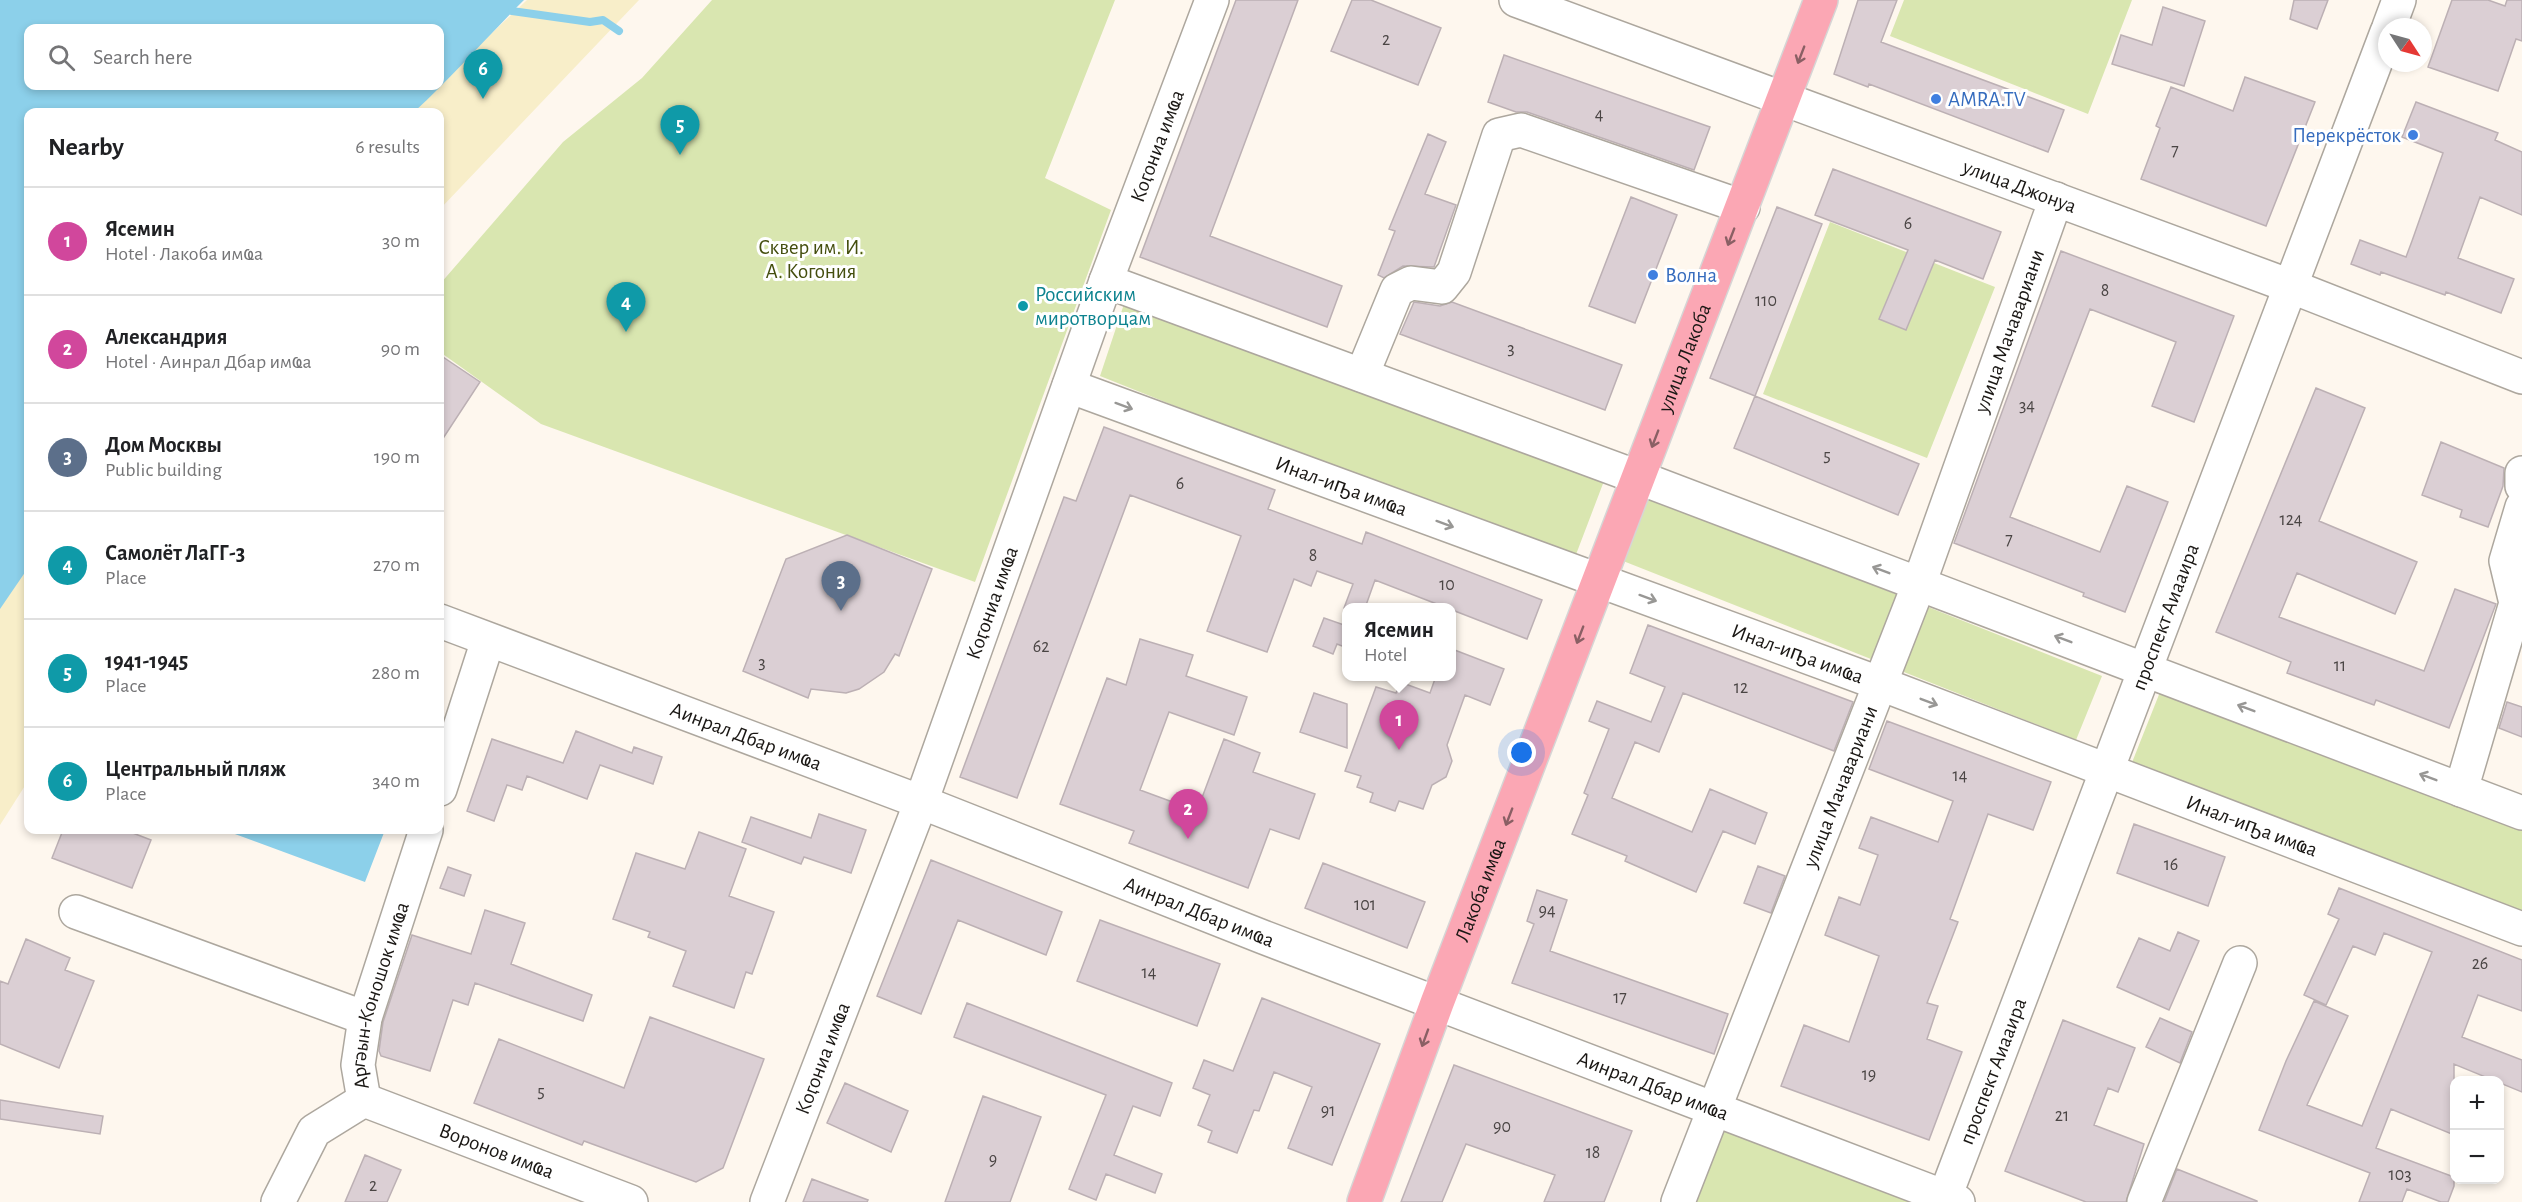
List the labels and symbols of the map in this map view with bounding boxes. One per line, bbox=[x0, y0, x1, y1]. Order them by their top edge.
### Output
north arrow bbox=[2378, 18, 2432, 72]
house number: 2 bbox=[1382, 31, 1390, 49]
one-way arrow bbox=[1794, 45, 1805, 64]
pin: 6 bbox=[464, 50, 502, 99]
street label: Коӷониа имҩа bbox=[1126, 86, 1188, 205]
place label: AMRA.TV bbox=[1948, 89, 2026, 110]
marker: AMRA.TV bbox=[1929, 92, 1943, 106]
pin: 5 bbox=[660, 106, 700, 155]
house number: 4 bbox=[1595, 106, 1604, 124]
place label: Перекрёсток bbox=[2292, 125, 2401, 146]
marker: Перекрёсток bbox=[2406, 128, 2420, 142]
house number: 7 bbox=[2171, 142, 2179, 160]
street label: улица Джонуа bbox=[1959, 155, 2080, 217]
house number: 6 bbox=[1904, 215, 1912, 233]
one-way arrow bbox=[1725, 227, 1736, 246]
park label: Сквер им. И. А. Когония bbox=[758, 237, 864, 282]
street label: улица Мачавариани bbox=[1970, 246, 2048, 416]
place label: Волна bbox=[1665, 265, 1717, 286]
marker: Волна bbox=[1646, 268, 1660, 282]
pin: 4 bbox=[606, 282, 646, 332]
house number: 8 bbox=[2101, 282, 2109, 300]
place label: Российским миротворцам bbox=[1035, 284, 1151, 329]
house number: 110 bbox=[1755, 292, 1777, 310]
marker: Российским миротворцам bbox=[1016, 299, 1030, 313]
street label: улица Лакоба bbox=[1653, 300, 1715, 416]
house number: 3 bbox=[1507, 340, 1515, 358]
house number: 34 bbox=[2019, 397, 2035, 415]
one-way arrow bbox=[1114, 401, 1133, 412]
one-way arrow bbox=[1648, 429, 1659, 448]
house number: 5 bbox=[1823, 447, 1831, 465]
street label: Инал-иҧа имҩа bbox=[1273, 452, 1410, 520]
house number: 6 bbox=[1176, 475, 1184, 493]
house number: 124 bbox=[2279, 511, 2303, 529]
one-way arrow bbox=[1435, 519, 1454, 530]
house number: 7 bbox=[2005, 531, 2013, 549]
street label: проспект Аиааира bbox=[2128, 540, 2203, 693]
street label: Коӷониа имҩа bbox=[962, 543, 1022, 662]
house number: 8 bbox=[1309, 547, 1317, 565]
pin: 3 bbox=[822, 562, 860, 611]
one-way arrow bbox=[1872, 564, 1891, 575]
house number: 10 bbox=[1439, 576, 1455, 594]
one-way arrow bbox=[1638, 593, 1657, 604]
street label: Инал-иҧа имҩа bbox=[1729, 620, 1867, 687]
one-way arrow bbox=[1574, 625, 1585, 644]
one-way arrow bbox=[2054, 633, 2073, 644]
house number: 62 bbox=[1033, 638, 1049, 656]
house number: 3 bbox=[758, 654, 766, 672]
house number: 11 bbox=[2334, 657, 2346, 675]
house number: 12 bbox=[1734, 679, 1748, 697]
street label: Аинрал Дбар имҩа bbox=[668, 698, 825, 774]
one-way arrow bbox=[1919, 698, 1938, 709]
pin: 1 bbox=[1380, 700, 1418, 750]
one-way arrow bbox=[2237, 702, 2255, 713]
street label: улица Мачавариани bbox=[1799, 703, 1881, 871]
your location bbox=[1507, 738, 1536, 767]
house number: 14 bbox=[1953, 767, 1968, 785]
one-way arrow bbox=[2419, 771, 2438, 782]
pin: 2 bbox=[1168, 790, 1208, 839]
street label: Инал-иҧа имҩа bbox=[2183, 791, 2321, 860]
one-way arrow bbox=[1503, 807, 1514, 825]
street label: Лакоба имҩа bbox=[1451, 835, 1510, 945]
house number: 16 bbox=[2164, 856, 2178, 874]
street label: Аинрал Дбар имҩа bbox=[1121, 873, 1278, 951]
house number: 101 bbox=[1354, 896, 1376, 914]
street label: Аргәын-Коношок имҩа bbox=[347, 899, 413, 1091]
house number: 94 bbox=[1538, 902, 1556, 920]
house number: 26 bbox=[2472, 955, 2488, 973]
house number: 14 bbox=[1142, 964, 1157, 982]
house number: 17 bbox=[1613, 989, 1627, 1007]
street label: проспект Аиааира bbox=[1955, 995, 2030, 1147]
street label: Коӷониа имҩа bbox=[791, 999, 854, 1117]
one-way arrow bbox=[1418, 1028, 1429, 1047]
street label: Аинрал Дбар имҩа bbox=[1575, 1047, 1732, 1124]
house number: 19 bbox=[1862, 1066, 1876, 1084]
house number: 5 bbox=[537, 1083, 545, 1101]
house number: 91 bbox=[1321, 1102, 1335, 1120]
house number: 21 bbox=[2055, 1107, 2069, 1125]
house number: 90 bbox=[1493, 1118, 1511, 1136]
street label: Воронов имҩа bbox=[436, 1119, 557, 1182]
house number: 18 bbox=[1586, 1144, 1600, 1162]
house number: 9 bbox=[989, 1151, 997, 1169]
house number: 103 bbox=[2388, 1166, 2412, 1184]
house number: 2 bbox=[369, 1177, 377, 1195]

